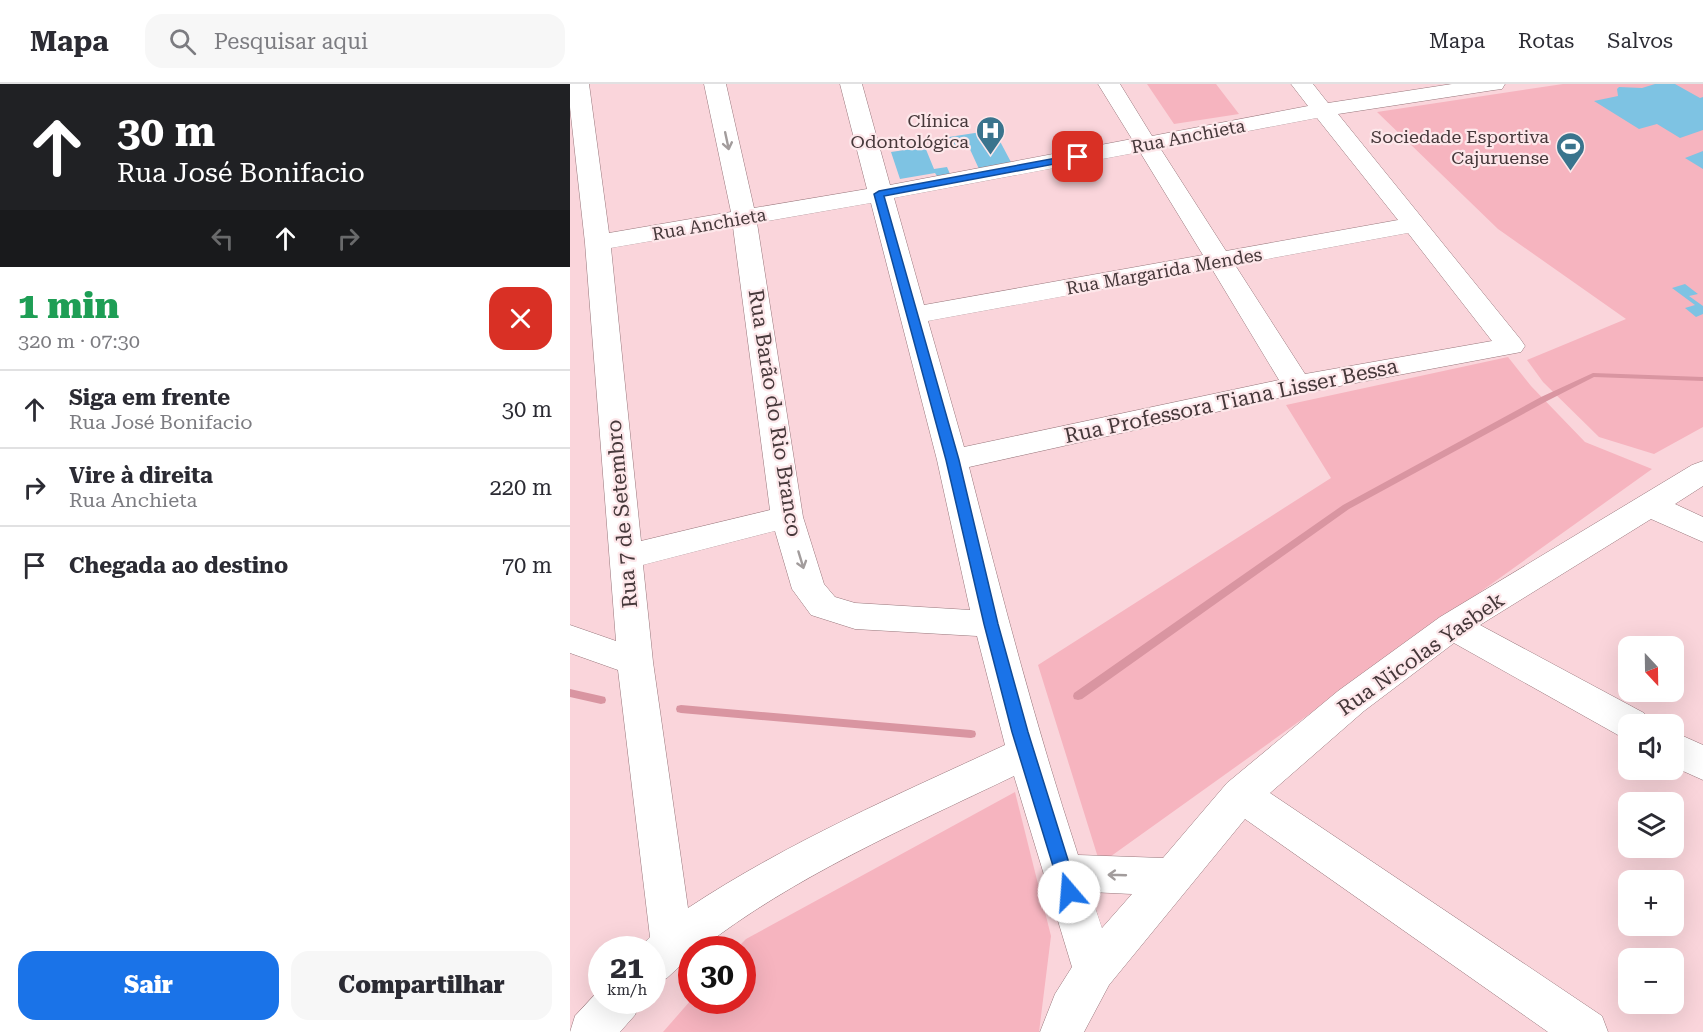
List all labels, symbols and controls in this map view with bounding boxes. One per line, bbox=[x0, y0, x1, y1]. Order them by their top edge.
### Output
search box bbox=[145, 14, 565, 68]
text: Mapa bbox=[30, 25, 109, 58]
icon: search bbox=[166, 25, 199, 58]
text: Pesquisar aqui bbox=[214, 29, 368, 54]
text: Mapa bbox=[1429, 29, 1485, 53]
text: Rotas bbox=[1518, 29, 1574, 53]
text: Salvos bbox=[1607, 29, 1673, 53]
text: 30 m bbox=[117, 107, 215, 156]
icon: ahead bbox=[18, 108, 96, 186]
place label: Clínica Odontológica bbox=[851, 110, 969, 152]
hospital icon: Clínica Odontológica bbox=[974, 114, 1006, 156]
street label: Rua Anchieta bbox=[1129, 115, 1247, 157]
place label: Sociedade Esportiva Cajuruense bbox=[1371, 126, 1549, 168]
sports icon: Sociedade Esportiva Cajuruense bbox=[1554, 130, 1586, 172]
one-way arrow bbox=[722, 131, 733, 150]
pin bbox=[1052, 131, 1103, 182]
icon: arrive bbox=[1061, 140, 1094, 173]
text: Rua José Bonifacio bbox=[117, 157, 365, 189]
street label: Rua Anchieta bbox=[650, 204, 768, 244]
icon: left bbox=[206, 222, 239, 255]
icon: ahead bbox=[269, 222, 302, 255]
icon: right bbox=[332, 222, 365, 255]
street label: Rua Margarida Mendes bbox=[1064, 243, 1264, 299]
text: 1 min bbox=[18, 285, 119, 327]
button: close bbox=[489, 287, 552, 350]
street label: Rua Barão do Rio Branco bbox=[744, 288, 806, 538]
text: 320 m · 07:30 bbox=[18, 329, 140, 353]
street label: Rua Professora Tiana Lisser Bessa bbox=[1062, 354, 1400, 448]
text: Siga em frente bbox=[69, 385, 230, 410]
icon: ahead bbox=[18, 393, 51, 426]
text: 30 m bbox=[502, 397, 552, 422]
text: Rua José Bonifacio bbox=[69, 410, 253, 434]
street label: Rua 7 de Setembro bbox=[602, 419, 642, 609]
text: Vire à direita bbox=[69, 463, 213, 488]
icon: right bbox=[18, 471, 51, 504]
text: 220 m bbox=[489, 475, 552, 500]
text: Rua Anchieta bbox=[69, 488, 197, 512]
icon: arrive bbox=[18, 549, 51, 582]
one-way arrow bbox=[796, 550, 807, 569]
text: Chegada ao destino bbox=[69, 553, 288, 578]
text: 70 m bbox=[502, 553, 552, 578]
street label: Rua Nicolas Yasbek bbox=[1333, 588, 1509, 720]
north arrow bbox=[1618, 636, 1684, 702]
map controls bbox=[1618, 636, 1684, 1014]
button: sound bbox=[1618, 714, 1684, 780]
button: layers bbox=[1618, 792, 1684, 858]
position arrow bbox=[1037, 860, 1101, 924]
one-way arrow bbox=[1108, 869, 1128, 881]
button: + bbox=[1618, 870, 1684, 936]
speed limit sign: 30 bbox=[678, 936, 756, 1014]
button: − bbox=[1618, 948, 1684, 1014]
text: 21 bbox=[610, 950, 644, 985]
button: Sair bbox=[18, 951, 279, 1020]
button: Compartilhar bbox=[291, 951, 552, 1020]
text: km/h bbox=[607, 981, 647, 999]

